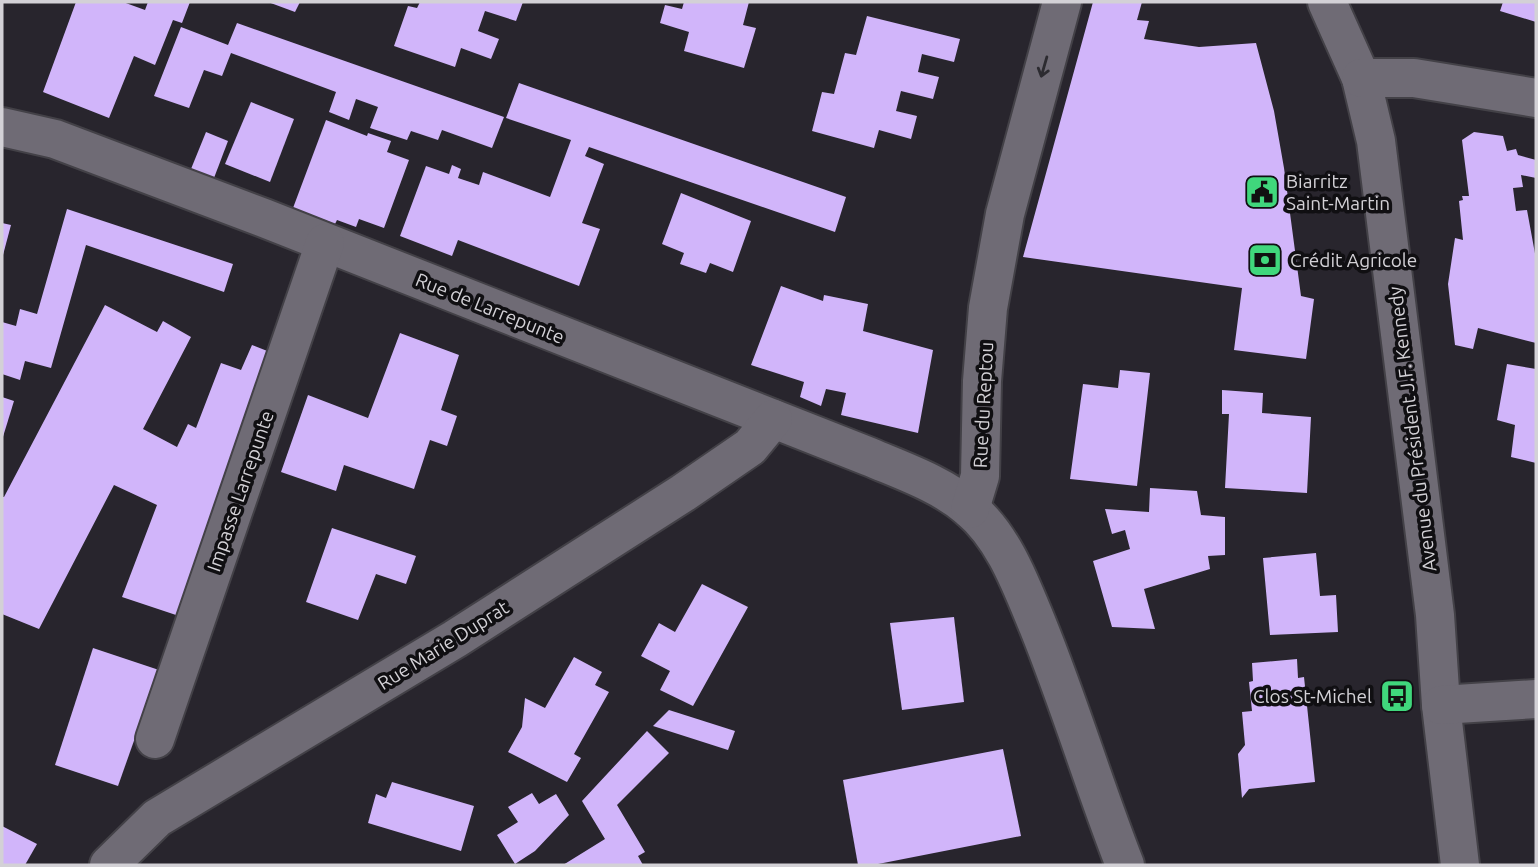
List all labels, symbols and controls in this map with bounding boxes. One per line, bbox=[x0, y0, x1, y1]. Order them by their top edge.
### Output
one-way arrow bbox=[1037, 56, 1050, 78]
place label: Biarritz Saint-Martin bbox=[1286, 170, 1390, 214]
public building icon: Biarritz Saint-Martin bbox=[1243, 173, 1281, 211]
bank icon: Crédit Agricole bbox=[1246, 241, 1284, 279]
place label: Crédit Agricole bbox=[1290, 249, 1417, 271]
street label: Rue de Larrepunte bbox=[412, 268, 568, 348]
street label: Avenue du Président J.F. Kennedy bbox=[1384, 285, 1440, 573]
street label: Rue du Reptou bbox=[969, 341, 997, 469]
street label: Impasse Larrepunte bbox=[202, 408, 278, 574]
street label: Rue Marie Duprat bbox=[373, 596, 513, 694]
bus stop icon: Clos St-Michel bbox=[1378, 677, 1416, 715]
place label: Clos St-Michel bbox=[1253, 685, 1372, 707]

